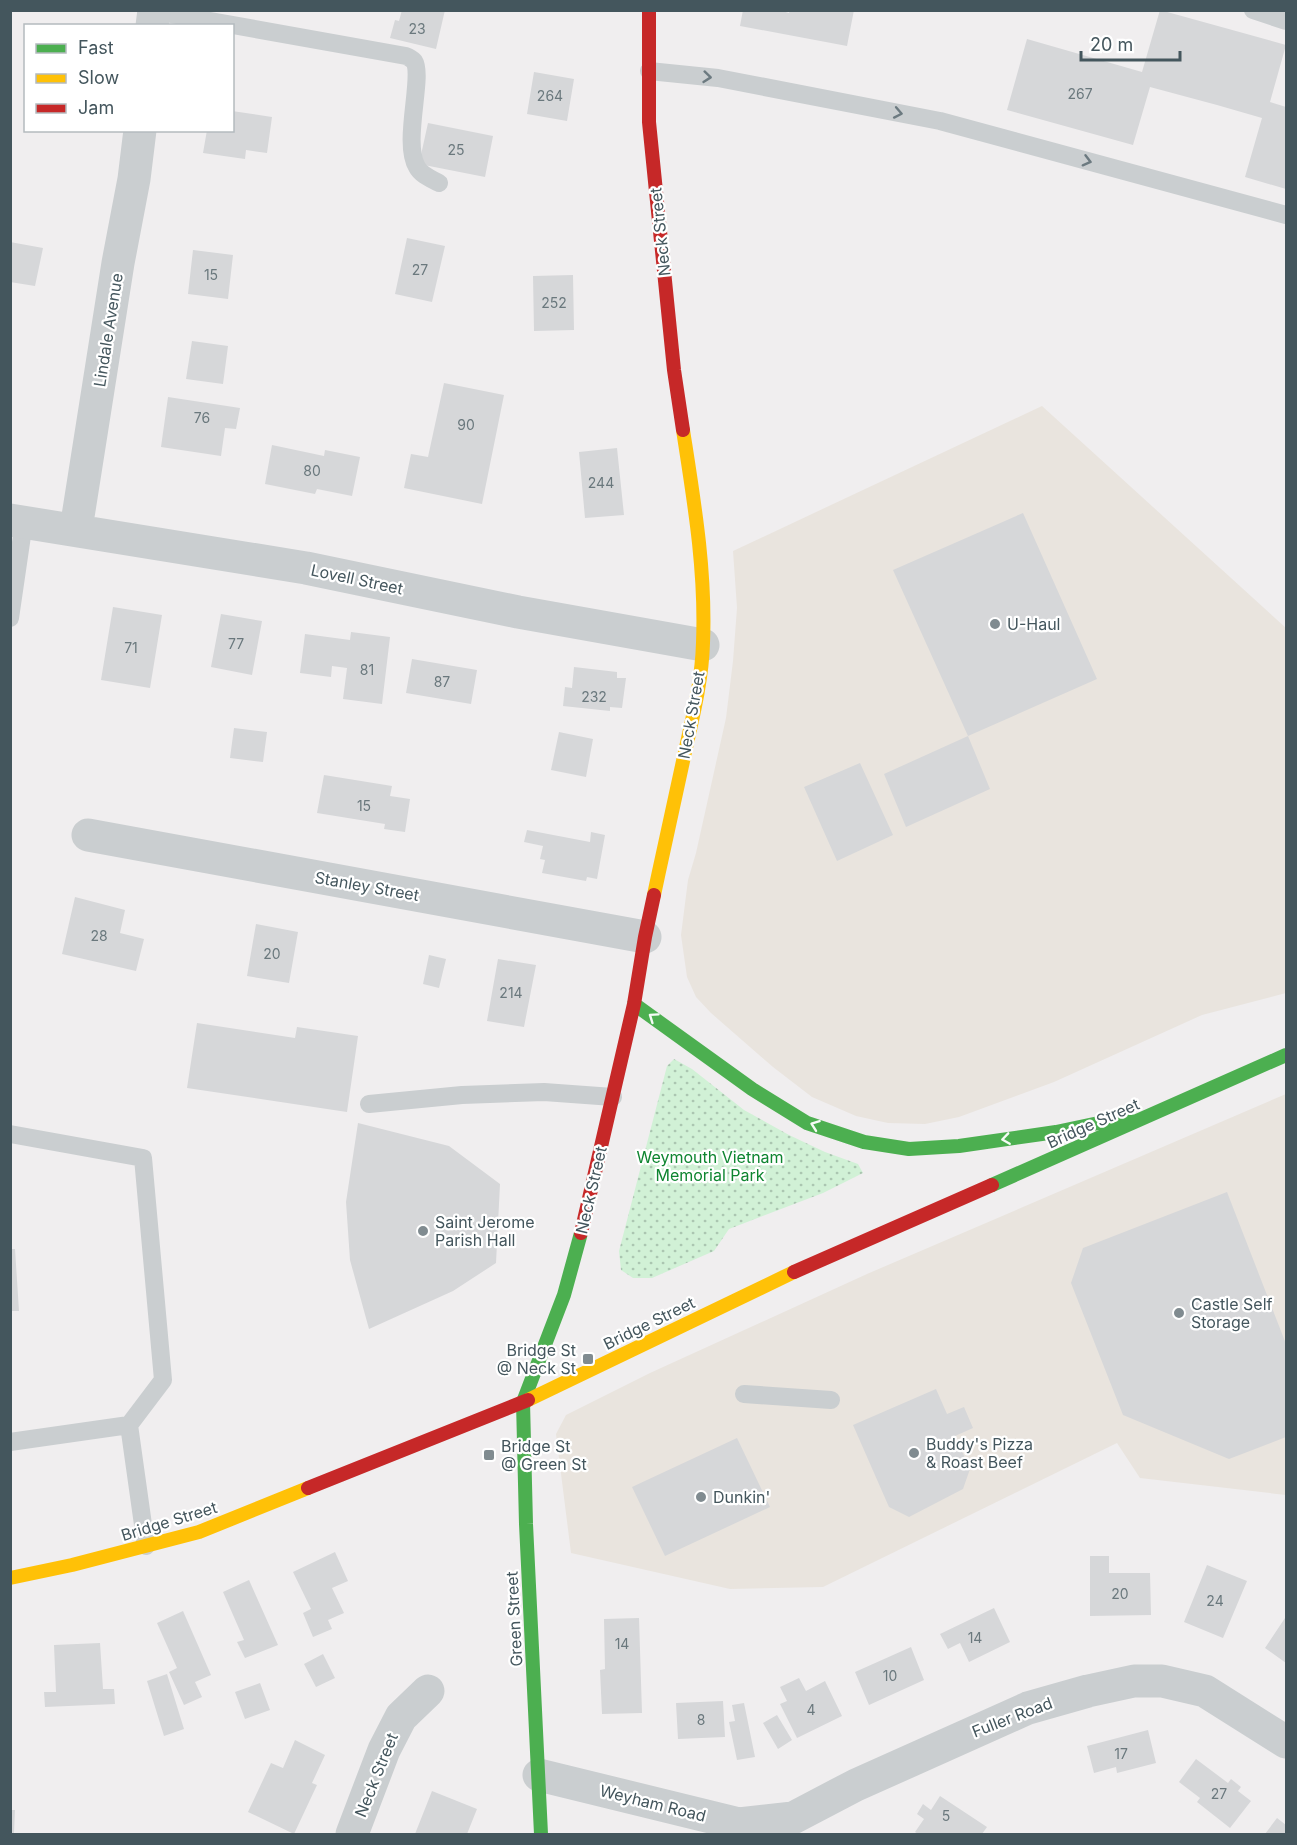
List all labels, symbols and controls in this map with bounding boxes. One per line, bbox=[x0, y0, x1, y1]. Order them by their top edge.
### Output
house number: 23 bbox=[408, 20, 426, 37]
legend bbox=[24, 24, 234, 132]
scale bar bbox=[1081, 24, 1180, 62]
text: 20 m bbox=[1090, 34, 1133, 55]
text: Fast bbox=[78, 37, 114, 58]
text: Slow bbox=[78, 67, 119, 88]
one-way arrow bbox=[702, 70, 711, 83]
house number: 267 bbox=[1067, 85, 1093, 102]
house number: 264 bbox=[537, 87, 563, 104]
text: Jam bbox=[78, 97, 114, 118]
one-way arrow bbox=[893, 106, 903, 119]
house number: 25 bbox=[447, 141, 465, 158]
one-way arrow bbox=[1082, 153, 1092, 166]
street label: Neck Street bbox=[645, 187, 675, 277]
house number: 27 bbox=[412, 261, 428, 278]
house number: 15 bbox=[204, 266, 218, 283]
street label: Lindale Avenue bbox=[89, 272, 127, 388]
house number: 252 bbox=[541, 294, 567, 311]
house number: 76 bbox=[194, 409, 210, 426]
house number: 90 bbox=[457, 416, 475, 433]
house number: 80 bbox=[303, 462, 321, 479]
house number: 244 bbox=[588, 474, 614, 491]
street label: Lovell Street bbox=[309, 559, 405, 599]
place label: U-Haul bbox=[1007, 614, 1060, 634]
marker: U-Haul bbox=[988, 617, 1002, 631]
house number: 77 bbox=[228, 635, 244, 652]
house number: 71 bbox=[124, 639, 138, 656]
house number: 81 bbox=[360, 661, 374, 678]
street label: Neck Street bbox=[673, 669, 709, 761]
house number: 87 bbox=[434, 673, 450, 690]
house number: 232 bbox=[581, 688, 607, 705]
house number: 15 bbox=[357, 797, 371, 814]
street label: Stanley Street bbox=[313, 867, 421, 905]
house number: 28 bbox=[90, 927, 108, 944]
house number: 20 bbox=[263, 945, 281, 962]
house number: 214 bbox=[499, 984, 523, 1001]
one-way arrow bbox=[649, 1013, 660, 1024]
street label: Bridge Street bbox=[1044, 1094, 1142, 1152]
one-way arrow bbox=[810, 1120, 821, 1133]
one-way arrow bbox=[1002, 1133, 1011, 1145]
street label: Neck Street bbox=[571, 1144, 611, 1236]
park label: Weymouth Vietnam Memorial Park bbox=[636, 1147, 784, 1185]
place label: Saint Jerome Parish Hall bbox=[435, 1212, 534, 1250]
marker: Saint Jerome Parish Hall bbox=[416, 1224, 430, 1238]
street label: Bridge Street bbox=[600, 1292, 698, 1354]
place label: Castle Self Storage bbox=[1191, 1294, 1273, 1332]
marker: Castle Self Storage bbox=[1172, 1306, 1186, 1320]
place label: Bridge St @ Neck St bbox=[497, 1340, 576, 1378]
marker: Bridge St @ Neck St bbox=[581, 1352, 595, 1366]
place label: Buddy's Pizza & Roast Beef bbox=[926, 1434, 1033, 1472]
place label: Bridge St @ Green St bbox=[501, 1436, 587, 1474]
marker: Buddy's Pizza & Roast Beef bbox=[907, 1446, 921, 1460]
marker: Bridge St @ Green St bbox=[482, 1448, 496, 1462]
place label: Dunkin' bbox=[713, 1487, 770, 1507]
marker: Dunkin' bbox=[694, 1490, 708, 1504]
street label: Bridge Street bbox=[119, 1497, 219, 1545]
street label: Green Street bbox=[502, 1571, 526, 1667]
house number: 20 bbox=[1111, 1585, 1129, 1602]
house number: 24 bbox=[1206, 1592, 1224, 1609]
house number: 14 bbox=[968, 1629, 982, 1646]
house number: 14 bbox=[615, 1635, 629, 1652]
house number: 10 bbox=[883, 1667, 897, 1684]
street label: Fuller Road bbox=[969, 1693, 1055, 1741]
house number: 4 bbox=[806, 1701, 816, 1718]
house number: 8 bbox=[697, 1711, 705, 1728]
street label: Neck Street bbox=[350, 1730, 402, 1820]
house number: 17 bbox=[1114, 1745, 1128, 1762]
street label: Weyham Road bbox=[598, 1780, 708, 1826]
house number: 27 bbox=[1211, 1785, 1227, 1802]
house number: 5 bbox=[942, 1807, 950, 1824]

